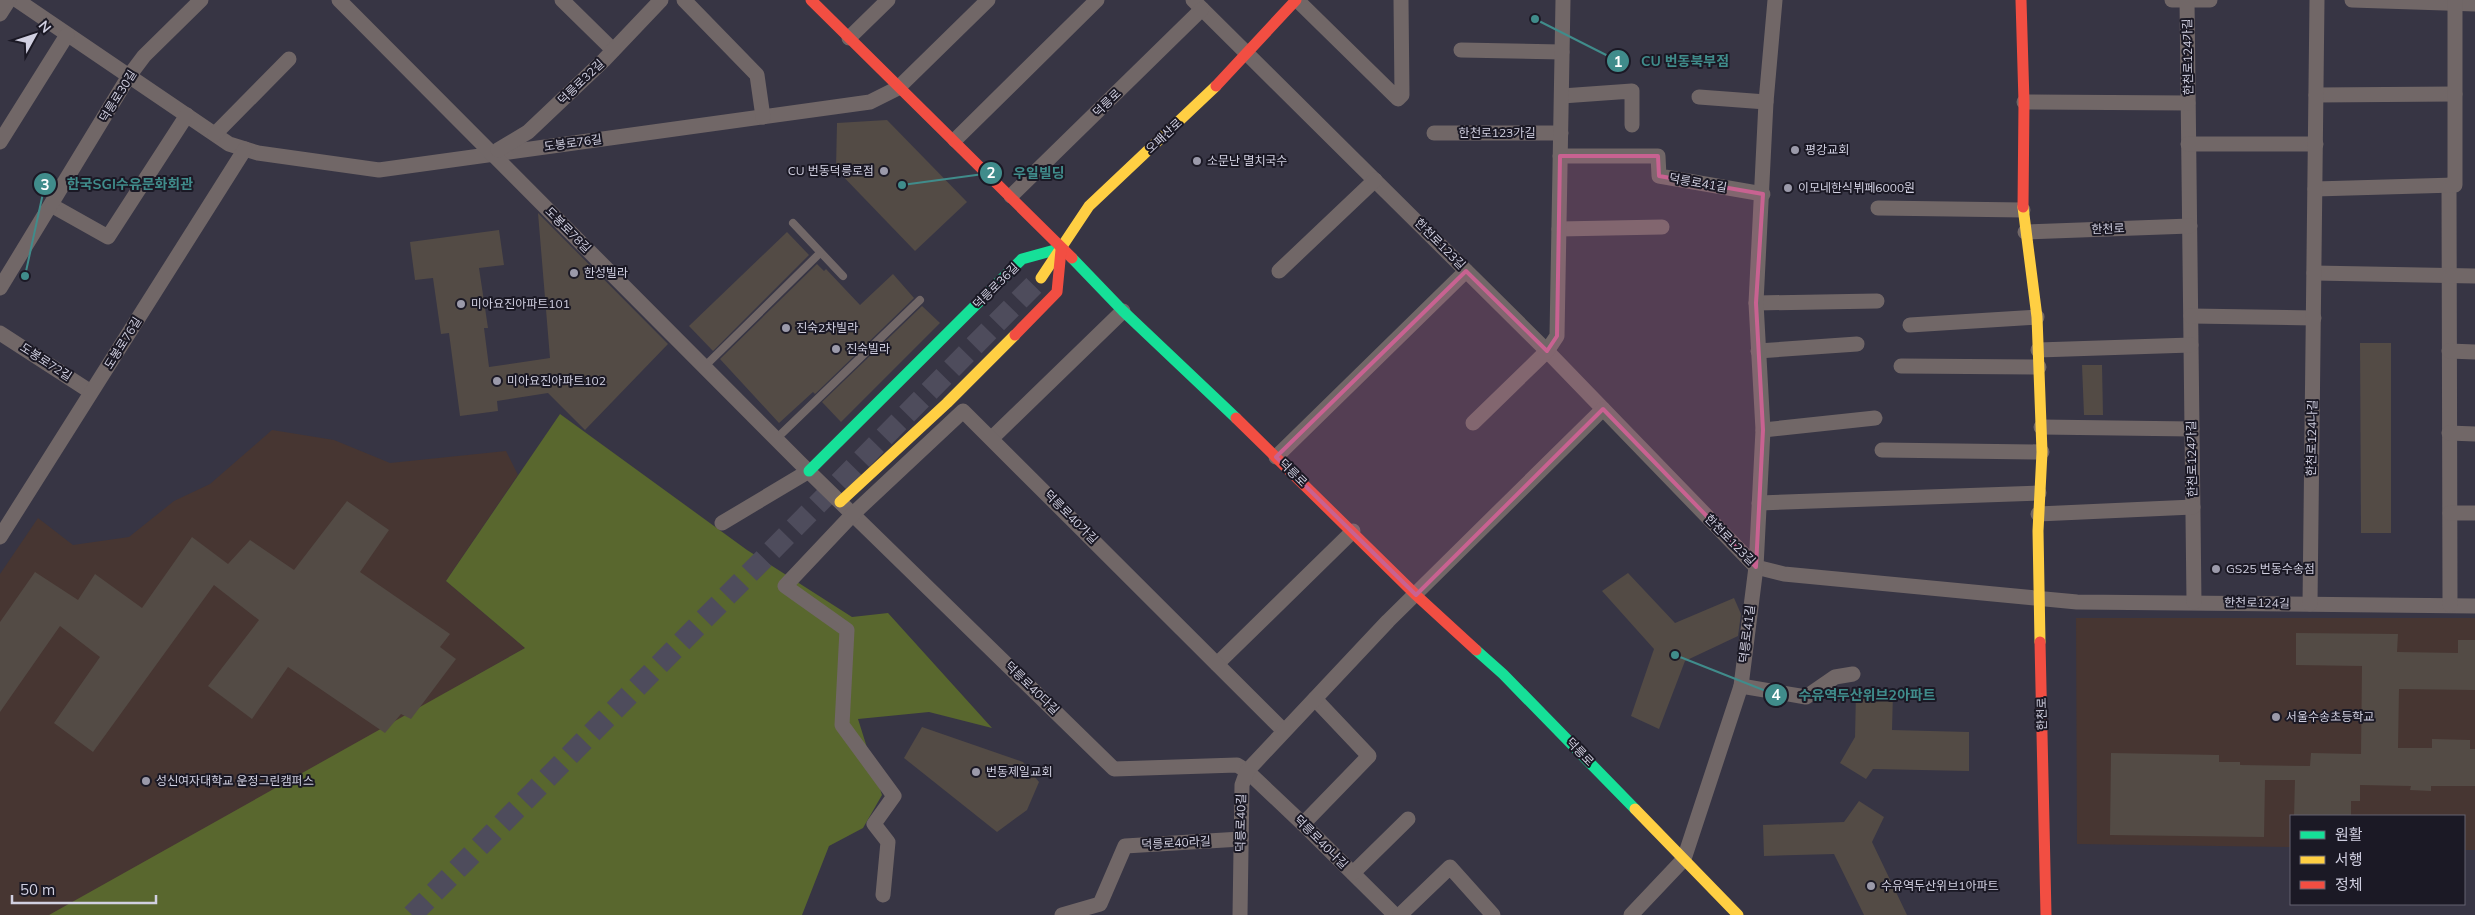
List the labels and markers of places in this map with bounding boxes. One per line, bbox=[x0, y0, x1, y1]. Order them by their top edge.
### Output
callout: CU 번동북부점 bbox=[1606, 47, 1739, 76]
place label: 평강교회 bbox=[1805, 142, 1849, 157]
marker: 평강교회 bbox=[1789, 144, 1801, 156]
place label: 소문난 멸치국수 bbox=[1207, 153, 1287, 168]
marker: 소문난 멸치국수 bbox=[1191, 155, 1203, 167]
callout: 우일빌딩 bbox=[978, 159, 1075, 188]
place label: CU 번동덕릉로점 bbox=[788, 163, 874, 178]
marker: CU 번동덕릉로점 bbox=[878, 165, 890, 177]
callout: 한국SGI수유문화회관 bbox=[32, 170, 203, 199]
place label: 이모네한식뷔페6000원 bbox=[1798, 180, 1915, 195]
marker: 이모네한식뷔페6000원 bbox=[1782, 182, 1794, 194]
place label: 한성빌라 bbox=[584, 265, 628, 280]
marker: 한성빌라 bbox=[568, 267, 580, 279]
place label: 미아요진아파트101 bbox=[471, 296, 570, 311]
marker: 미아요진아파트101 bbox=[455, 298, 467, 310]
place label: 진숙2차빌라 bbox=[796, 320, 858, 335]
marker: 진숙2차빌라 bbox=[780, 322, 792, 334]
place label: 진숙빌라 bbox=[846, 341, 890, 356]
marker: 진숙빌라 bbox=[830, 343, 842, 355]
place label: 미아요진아파트102 bbox=[507, 373, 606, 388]
marker: 미아요진아파트102 bbox=[491, 375, 503, 387]
place label: GS25 번동수송점 bbox=[2226, 561, 2315, 576]
marker: GS25 번동수송점 bbox=[2210, 563, 2222, 575]
callout: 수유역두산위브2아파트 bbox=[1763, 680, 1946, 709]
place label: 서울수송초등학교 bbox=[2286, 709, 2374, 724]
marker: 서울수송초등학교 bbox=[2270, 711, 2282, 723]
place label: 번동제일교회 bbox=[986, 764, 1052, 779]
marker: 번동제일교회 bbox=[970, 766, 982, 778]
place label: 성신여자대학교 운정그린캠퍼스 bbox=[156, 773, 314, 788]
marker: 성신여자대학교 운정그린캠퍼스 bbox=[140, 775, 152, 787]
place label: 수유역두산위브1아파트 bbox=[1881, 878, 1999, 893]
marker: 수유역두산위브1아파트 bbox=[1865, 880, 1877, 892]

